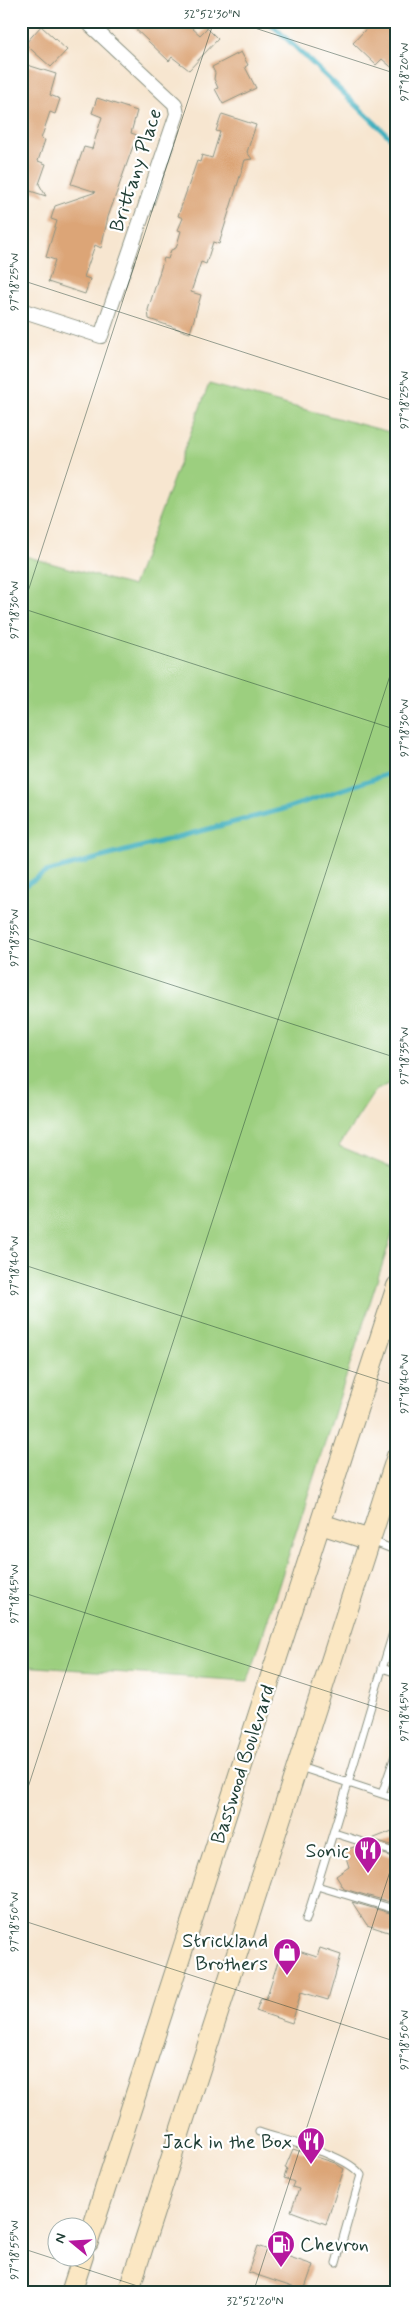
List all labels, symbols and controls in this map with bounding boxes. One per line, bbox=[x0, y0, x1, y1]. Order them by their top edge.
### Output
text: 32°52'30"N bbox=[184, 7, 240, 23]
text: 97°18'20"W bbox=[397, 43, 413, 101]
street label: Brittany Place bbox=[104, 105, 169, 236]
text: 97°18'25"W bbox=[7, 253, 23, 311]
text: 97°18'25"W bbox=[397, 371, 413, 429]
text: 97°18'30"W bbox=[7, 581, 23, 639]
text: 97°18'30"W bbox=[397, 699, 413, 757]
text: 97°18'35"W bbox=[7, 909, 23, 967]
text: 97°18'35"W bbox=[397, 1027, 413, 1085]
text: 97°18'40"W bbox=[7, 1236, 23, 1296]
text: 97°18'40"W bbox=[397, 1354, 413, 1414]
text: 97°18'45"W bbox=[7, 1564, 23, 1624]
street label: Basswood Boulevard bbox=[205, 1682, 282, 1847]
text: 97°18'45"W bbox=[397, 1682, 413, 1742]
restaurant icon: Sonic bbox=[353, 1835, 383, 1874]
place label: Sonic bbox=[306, 1838, 349, 1865]
text: 97°18'50"W bbox=[7, 1892, 23, 1952]
place label: Strickland Brothers bbox=[182, 1928, 268, 1978]
shop icon: Strickland Brothers bbox=[272, 1937, 302, 1976]
text: 97°18'50"W bbox=[397, 2010, 413, 2070]
restaurant icon: Jack in the Box bbox=[296, 2126, 326, 2165]
place label: Jack in the Box bbox=[162, 2129, 292, 2156]
north arrow bbox=[48, 2216, 98, 2266]
text: 97°18'55"W bbox=[7, 2220, 23, 2280]
fuel station icon: Chevron bbox=[266, 2229, 296, 2268]
text: N bbox=[51, 2231, 71, 2246]
place label: Chevron bbox=[300, 2232, 369, 2259]
text: 32°52'20"N bbox=[226, 2294, 284, 2310]

